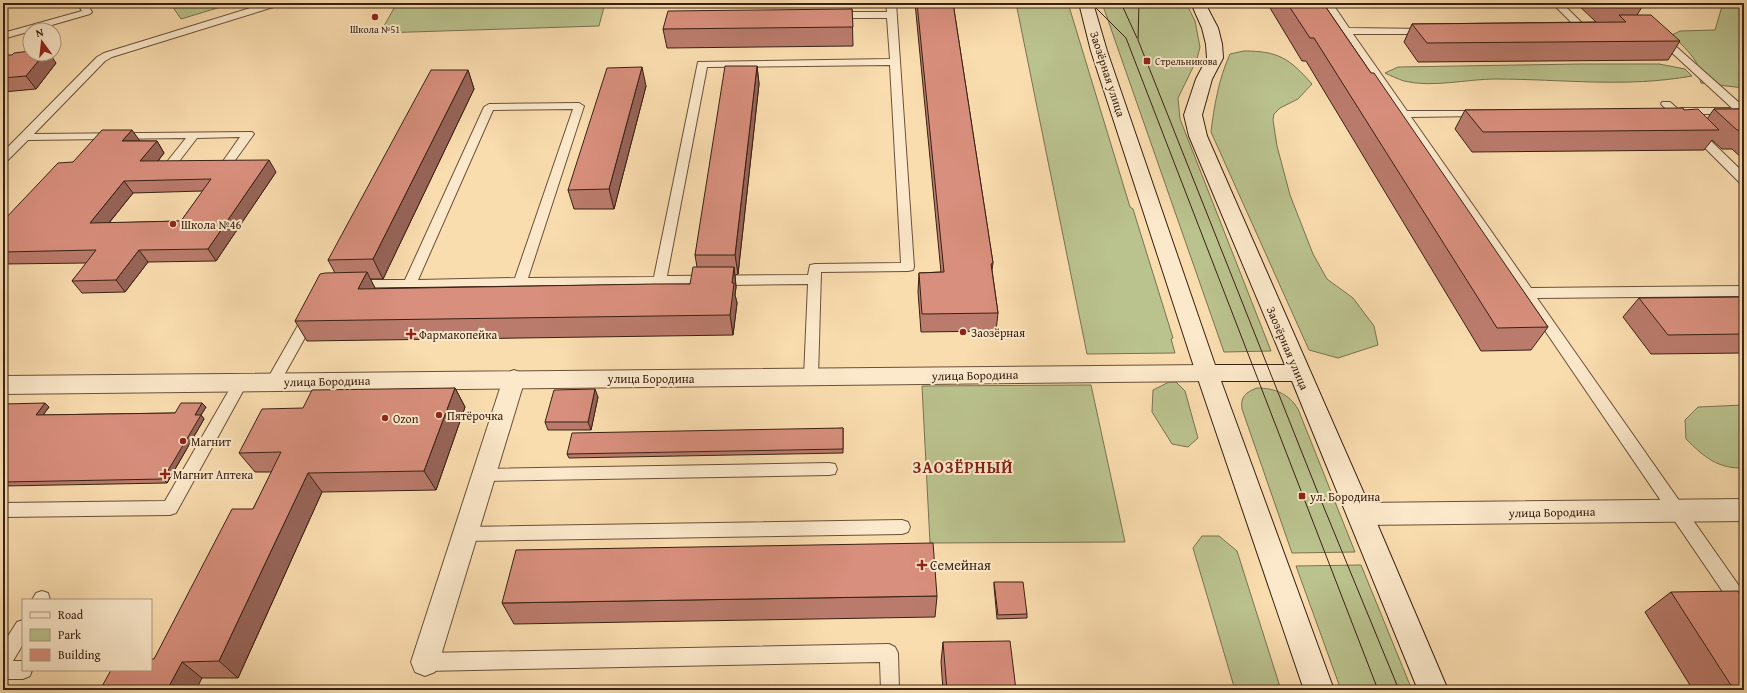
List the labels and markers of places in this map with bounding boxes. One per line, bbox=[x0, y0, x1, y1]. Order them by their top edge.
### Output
marker: Школа №51 bbox=[370, 12, 380, 22]
place label: Школа №51 bbox=[350, 22, 400, 37]
place label: Стрельникова bbox=[1155, 54, 1218, 69]
marker: Стрельникова bbox=[1142, 56, 1152, 66]
place label: Школа №46 bbox=[181, 216, 242, 233]
marker: Школа №46 bbox=[168, 219, 178, 229]
place label: Заозёрная bbox=[971, 324, 1025, 341]
place label: Фармакопейка bbox=[419, 326, 497, 343]
marker: Заозёрная bbox=[958, 327, 968, 337]
marker: Фармакопейка bbox=[406, 329, 416, 339]
place label: Пятёрочка bbox=[447, 407, 504, 424]
place label: Ozon bbox=[393, 410, 419, 427]
marker: Пятёрочка bbox=[434, 410, 444, 420]
marker: Ozon bbox=[380, 413, 390, 423]
place label: Магнит bbox=[191, 433, 231, 450]
marker: Магнит bbox=[178, 436, 188, 446]
place label: Магнит Аптека bbox=[173, 466, 253, 483]
marker: Магнит Аптека bbox=[160, 469, 170, 479]
place label: ул. Бородина bbox=[1309, 488, 1380, 505]
marker: ул. Бородина bbox=[1297, 491, 1307, 501]
place label: Семейная bbox=[930, 555, 991, 575]
marker: Семейная bbox=[917, 560, 927, 570]

